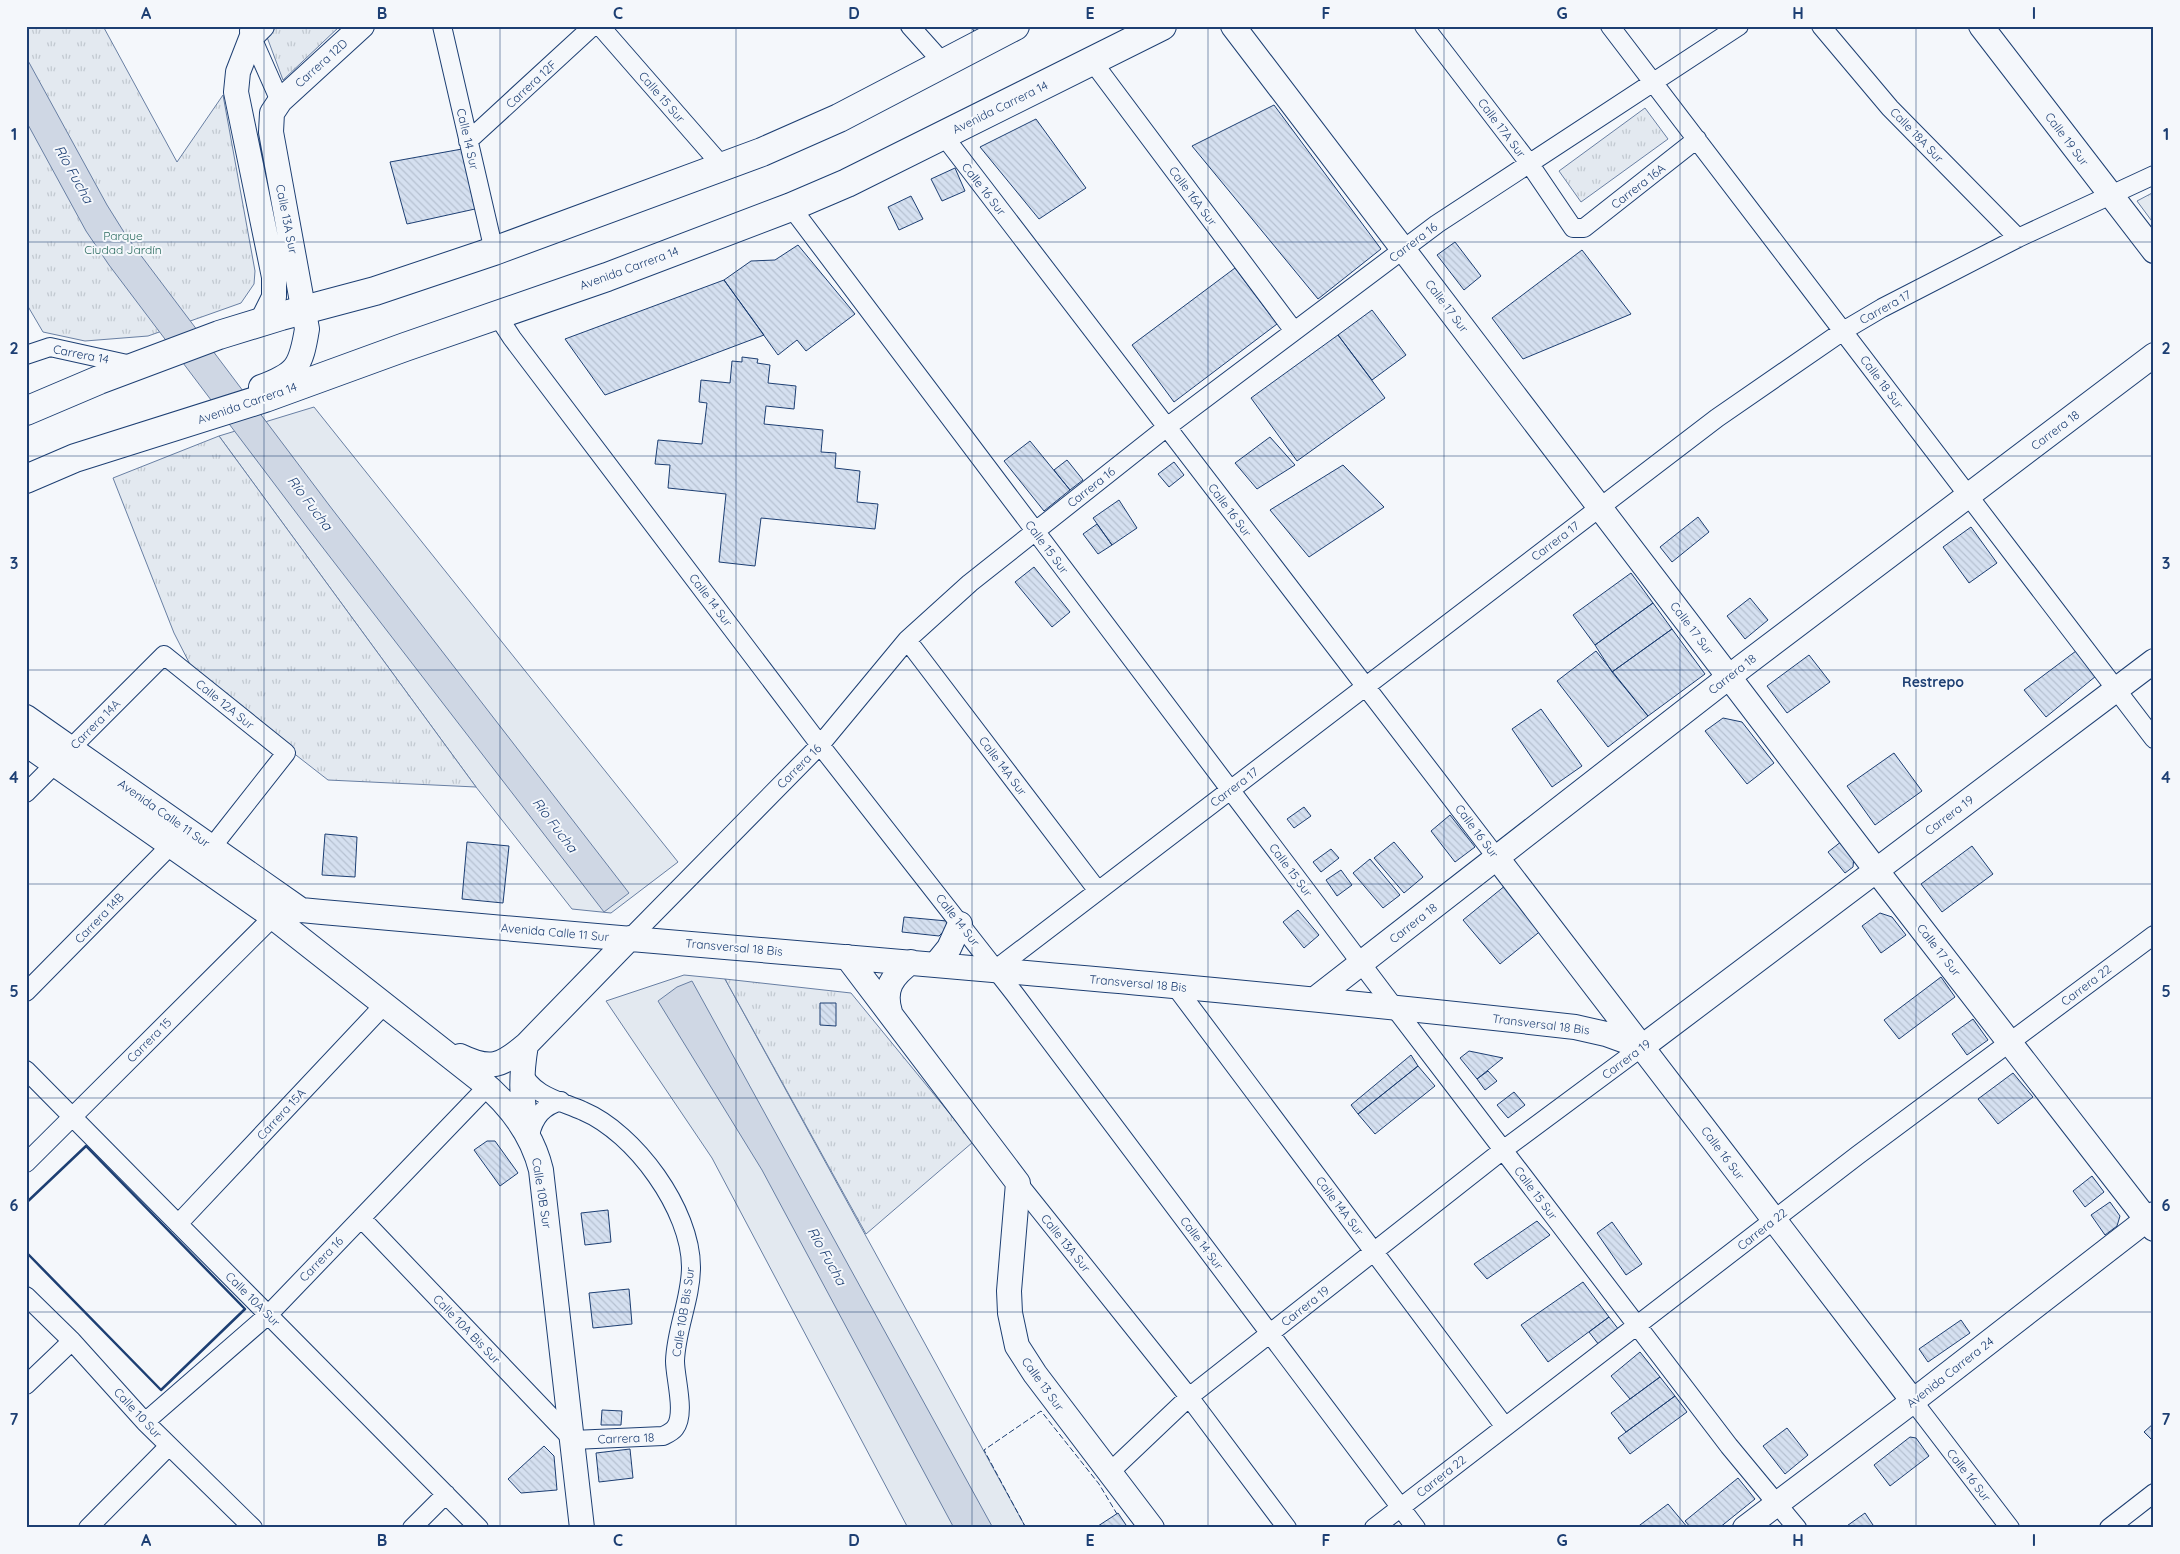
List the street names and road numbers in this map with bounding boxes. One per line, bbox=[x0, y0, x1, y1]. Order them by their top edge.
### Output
street label: Carrera 12D bbox=[292, 35, 351, 91]
street label: Carrera 12F bbox=[503, 57, 560, 111]
street label: Calle 15 Sur bbox=[636, 68, 689, 126]
street label: Avenida Carrera 14 bbox=[950, 77, 1050, 137]
street label: Calle 17A Sur bbox=[1475, 95, 1529, 161]
street label: Calle 18A Sur bbox=[1887, 104, 1947, 166]
street label: Calle 14 Sur bbox=[454, 107, 482, 172]
street label: Calle 19 Sur bbox=[2042, 109, 2092, 169]
street label: Calle 16 Sur bbox=[959, 160, 1010, 219]
street label: Carrera 16A bbox=[1608, 160, 1668, 212]
street label: Calle 16A Sur bbox=[1166, 163, 1220, 229]
street label: Calle 13A Sur bbox=[273, 183, 301, 255]
street label: Carrera 16 bbox=[1386, 219, 1441, 265]
street label: Avenida Carrera 14 bbox=[577, 243, 681, 293]
street label: Calle 17 Sur bbox=[1422, 276, 1472, 336]
street label: Carrera 17 bbox=[1857, 287, 1913, 327]
street label: Carrera 14 bbox=[52, 341, 110, 367]
street label: Calle 18 Sur bbox=[1857, 352, 1907, 412]
street label: Avenida Carrera 14 bbox=[195, 379, 299, 427]
street label: Carrera 18 bbox=[2028, 407, 2082, 453]
street label: Carrera 16 bbox=[1064, 463, 1118, 510]
street label: Calle 16 Sur bbox=[1205, 480, 1255, 540]
street label: Calle 15 Sur bbox=[1022, 517, 1072, 577]
street label: Carrera 17 bbox=[1528, 518, 1582, 564]
street label: Calle 14 Sur bbox=[686, 570, 736, 630]
street label: Calle 17 Sur bbox=[1667, 598, 1717, 658]
street label: Carrera 18 bbox=[1705, 651, 1759, 697]
street label: Calle 12A Sur bbox=[193, 676, 258, 732]
street label: Carrera 14A bbox=[67, 696, 123, 752]
street label: Calle 14A Sur bbox=[976, 733, 1030, 799]
street label: Carrera 16 bbox=[774, 740, 825, 791]
street label: Carrera 17 bbox=[1207, 764, 1261, 810]
street label: Avenida Calle 11 Sur bbox=[115, 776, 213, 851]
street label: Carrera 19 bbox=[1922, 792, 1977, 838]
street label: Calle 16 Sur bbox=[1452, 801, 1502, 861]
street label: Calle 15 Sur bbox=[1266, 840, 1316, 900]
street label: Carrera 14B bbox=[71, 890, 127, 946]
street label: Calle 14 Sur bbox=[933, 891, 983, 950]
street label: Carrera 18 bbox=[1386, 900, 1440, 946]
street label: Avenida Calle 11 Sur bbox=[500, 920, 610, 944]
street label: Calle 17 Sur bbox=[1914, 921, 1964, 980]
street label: Transversal 18 Bis bbox=[685, 935, 784, 959]
street label: Carrera 22 bbox=[2058, 961, 2114, 1009]
street label: Transversal 18 Bis bbox=[1089, 971, 1188, 995]
street label: Transversal 18 Bis bbox=[1492, 1011, 1591, 1037]
street label: Carrera 15 bbox=[124, 1015, 174, 1065]
street label: Carrera 19 bbox=[1599, 1036, 1654, 1082]
street label: Carrera 15A bbox=[253, 1085, 309, 1143]
street label: Calle 16 Sur bbox=[1698, 1123, 1748, 1183]
street label: Calle 10B Sur bbox=[529, 1157, 555, 1230]
street label: Calle 15 Sur bbox=[1511, 1163, 1561, 1223]
street label: Calle 14A Sur bbox=[1313, 1173, 1367, 1239]
street label: Carrera 22 bbox=[1734, 1205, 1790, 1253]
street label: Calle 13A Sur bbox=[1038, 1211, 1094, 1275]
street label: Calle 14 Sur bbox=[1177, 1213, 1227, 1273]
street label: Carrera 16 bbox=[296, 1233, 346, 1285]
street label: Calle 10B Bis Sur bbox=[668, 1266, 698, 1358]
street label: Calle 10A Sur bbox=[222, 1268, 284, 1330]
street label: Carrera 19 bbox=[1278, 1282, 1332, 1329]
street label: Calle 10A Bis Sur bbox=[430, 1291, 504, 1367]
street label: Avenida Carrera 24 bbox=[1903, 1333, 1997, 1411]
street label: Calle 13 Sur bbox=[1018, 1354, 1068, 1414]
street label: Calle 10 Sur bbox=[111, 1385, 165, 1442]
street label: Carrera 18 bbox=[597, 1430, 655, 1446]
street label: Calle 16 Sur bbox=[1944, 1446, 1995, 1505]
street label: Carrera 22 bbox=[1413, 1452, 1469, 1500]

